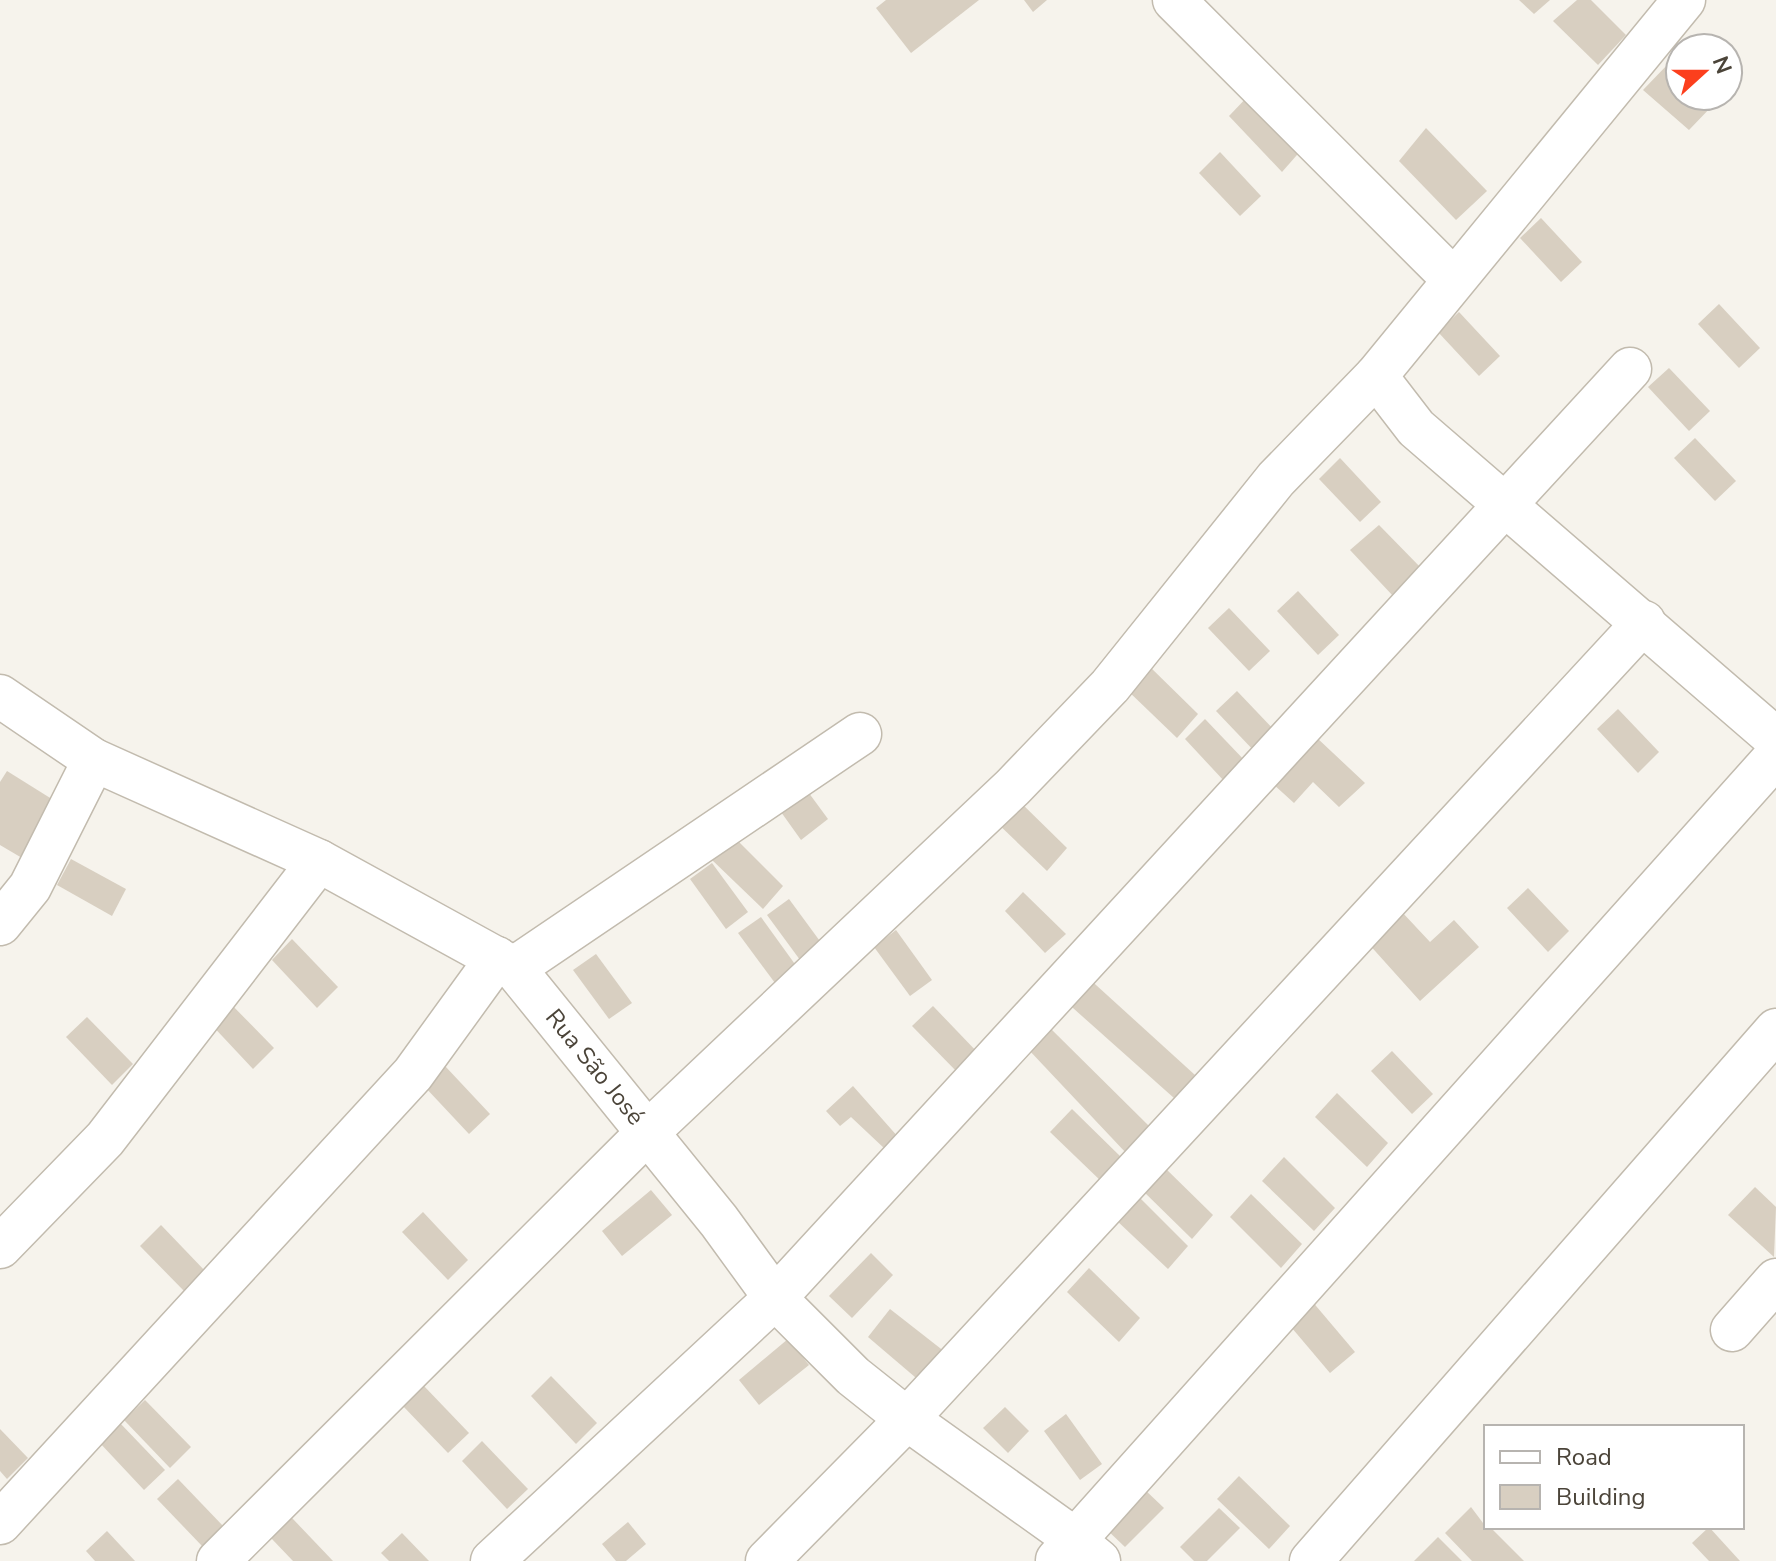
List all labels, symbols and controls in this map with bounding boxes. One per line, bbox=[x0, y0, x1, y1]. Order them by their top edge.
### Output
north arrow bbox=[1664, 32, 1744, 112]
text: N bbox=[1705, 52, 1739, 78]
street label: Rua São José bbox=[538, 1002, 652, 1132]
legend bbox=[1484, 1425, 1744, 1529]
text: Road bbox=[1556, 1441, 1612, 1473]
text: Building bbox=[1556, 1481, 1646, 1513]

